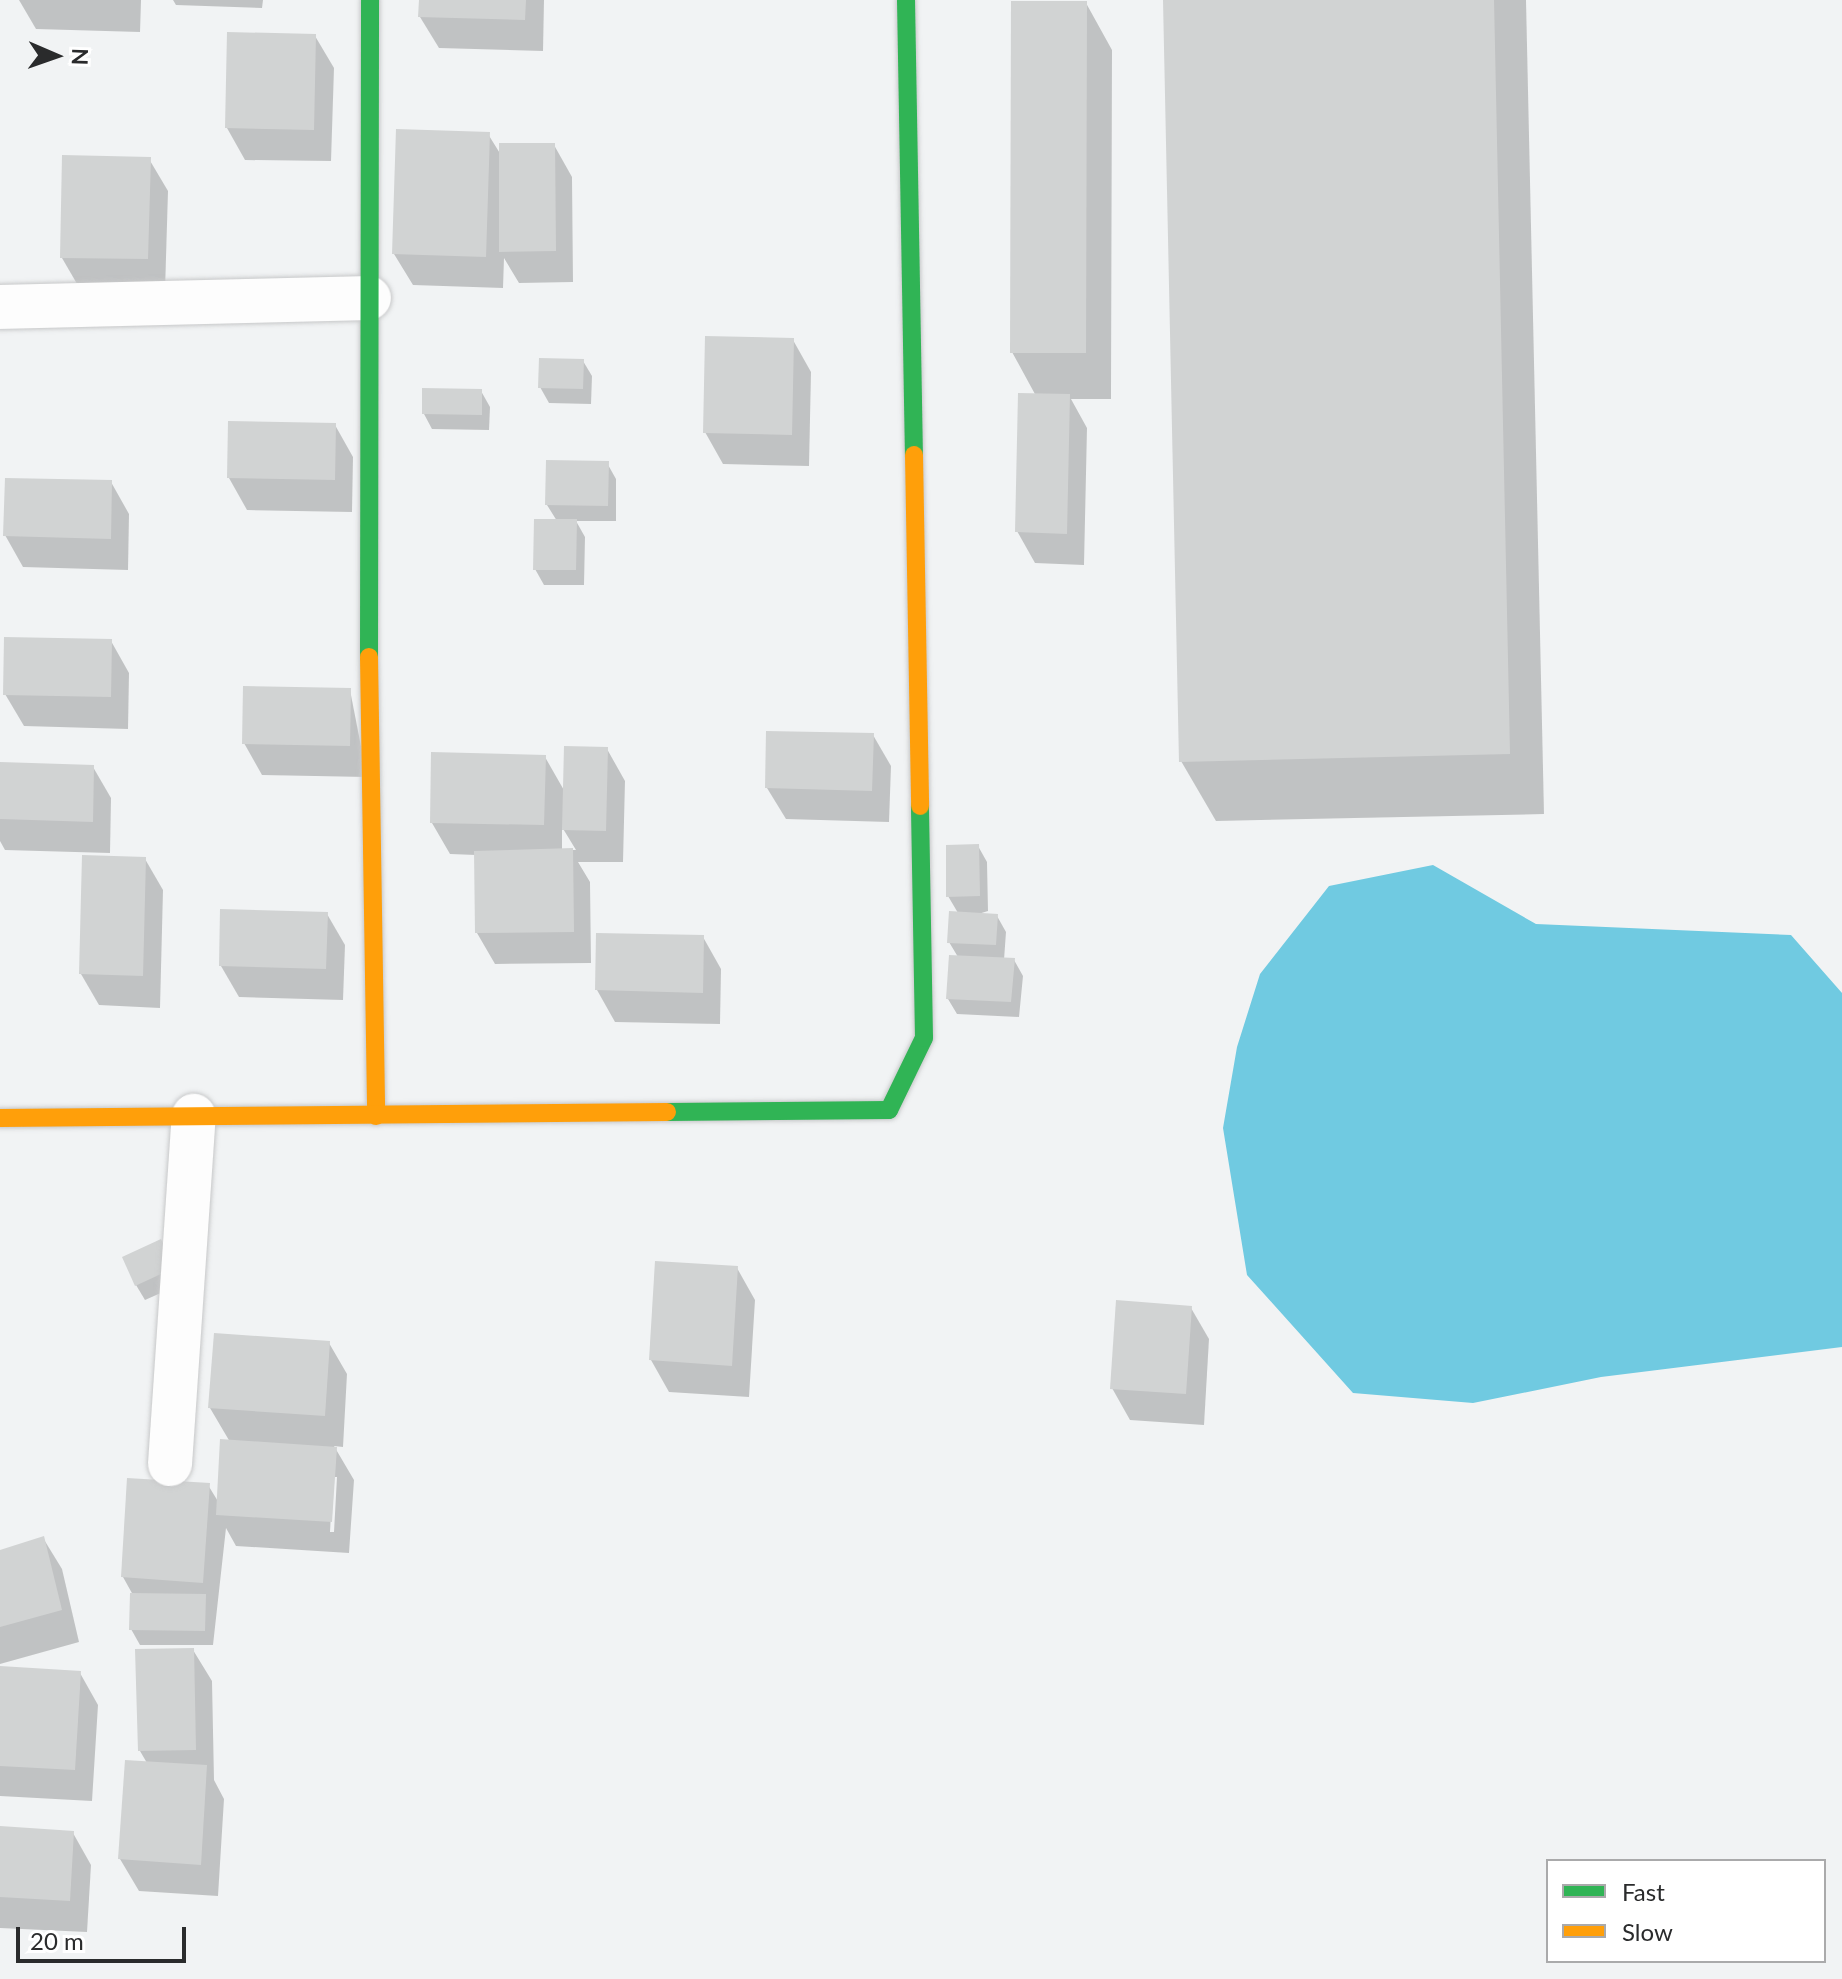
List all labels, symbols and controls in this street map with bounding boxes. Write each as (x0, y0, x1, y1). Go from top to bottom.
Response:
north arrow (16, 16, 96, 96)
text: N (67, 48, 94, 66)
legend (1546, 1859, 1826, 1963)
text: Fast (1622, 1877, 1665, 1906)
scale bar (20, 1911, 190, 1961)
text: Slow (1622, 1917, 1673, 1946)
text: 20 m (30, 1926, 84, 1955)

